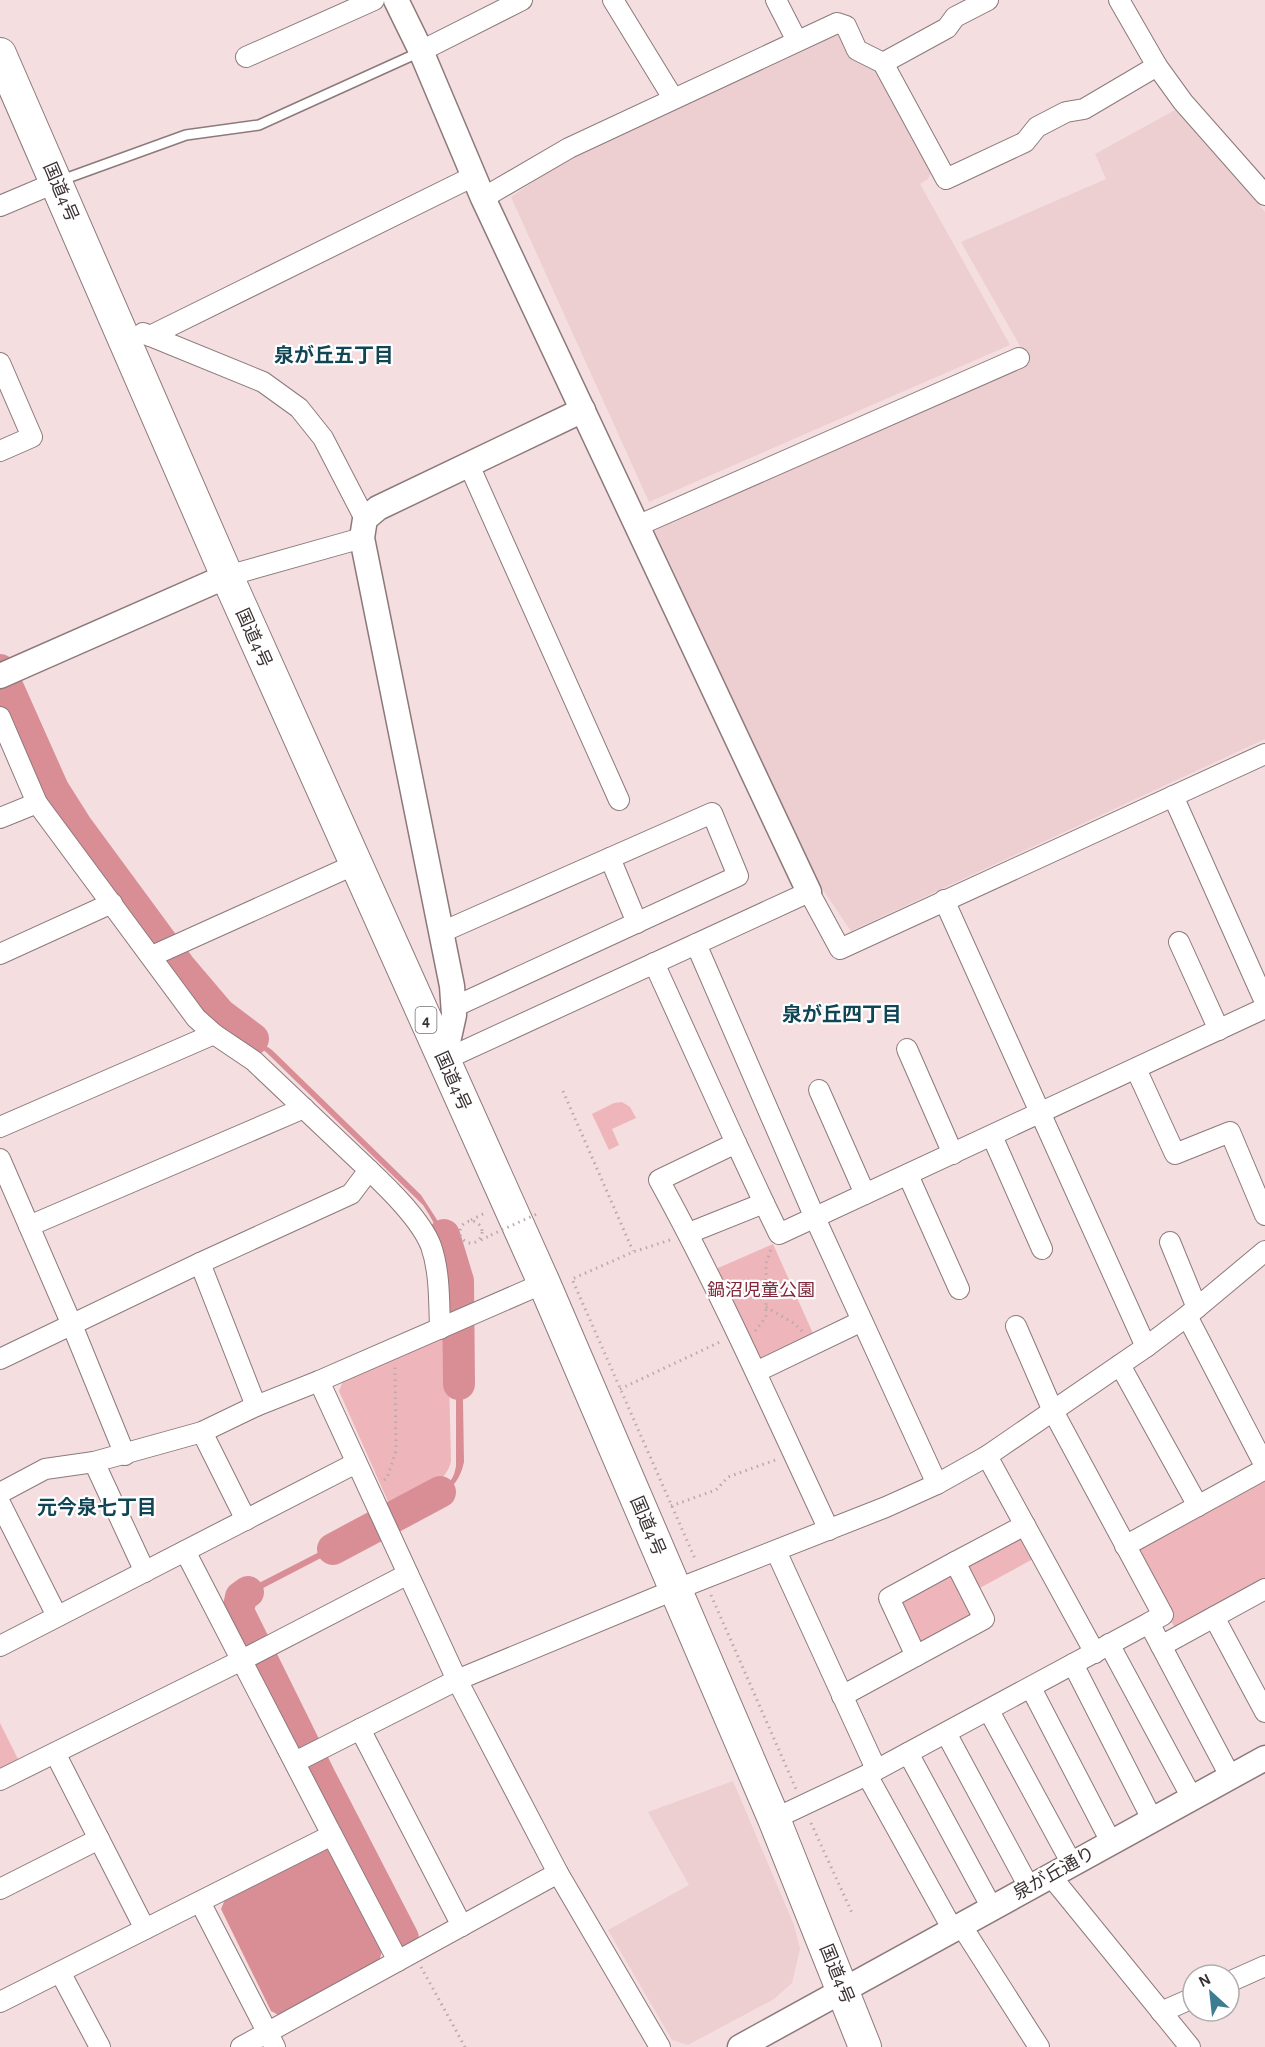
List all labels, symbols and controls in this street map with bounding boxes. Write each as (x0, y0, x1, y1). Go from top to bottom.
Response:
street label: 国道4号 (40, 159, 82, 225)
district label: 泉が丘五丁目 (274, 344, 394, 366)
street label: 国道4号 (232, 605, 276, 671)
district label: 泉が丘四丁目 (782, 1003, 902, 1025)
road number: 4 (416, 1007, 436, 1033)
street label: 国道4号 (431, 1048, 475, 1114)
park label: 鍋沼児童公園 (707, 1281, 815, 1300)
street label: 国道4号 (627, 1493, 669, 1559)
district label: 元今泉七丁目 (37, 1497, 157, 1518)
street label: 泉が丘通り (1010, 1842, 1098, 1904)
street label: 国道4号 (816, 1941, 858, 2007)
north arrow (1181, 1963, 1241, 2023)
text: N (1196, 1971, 1213, 1990)

